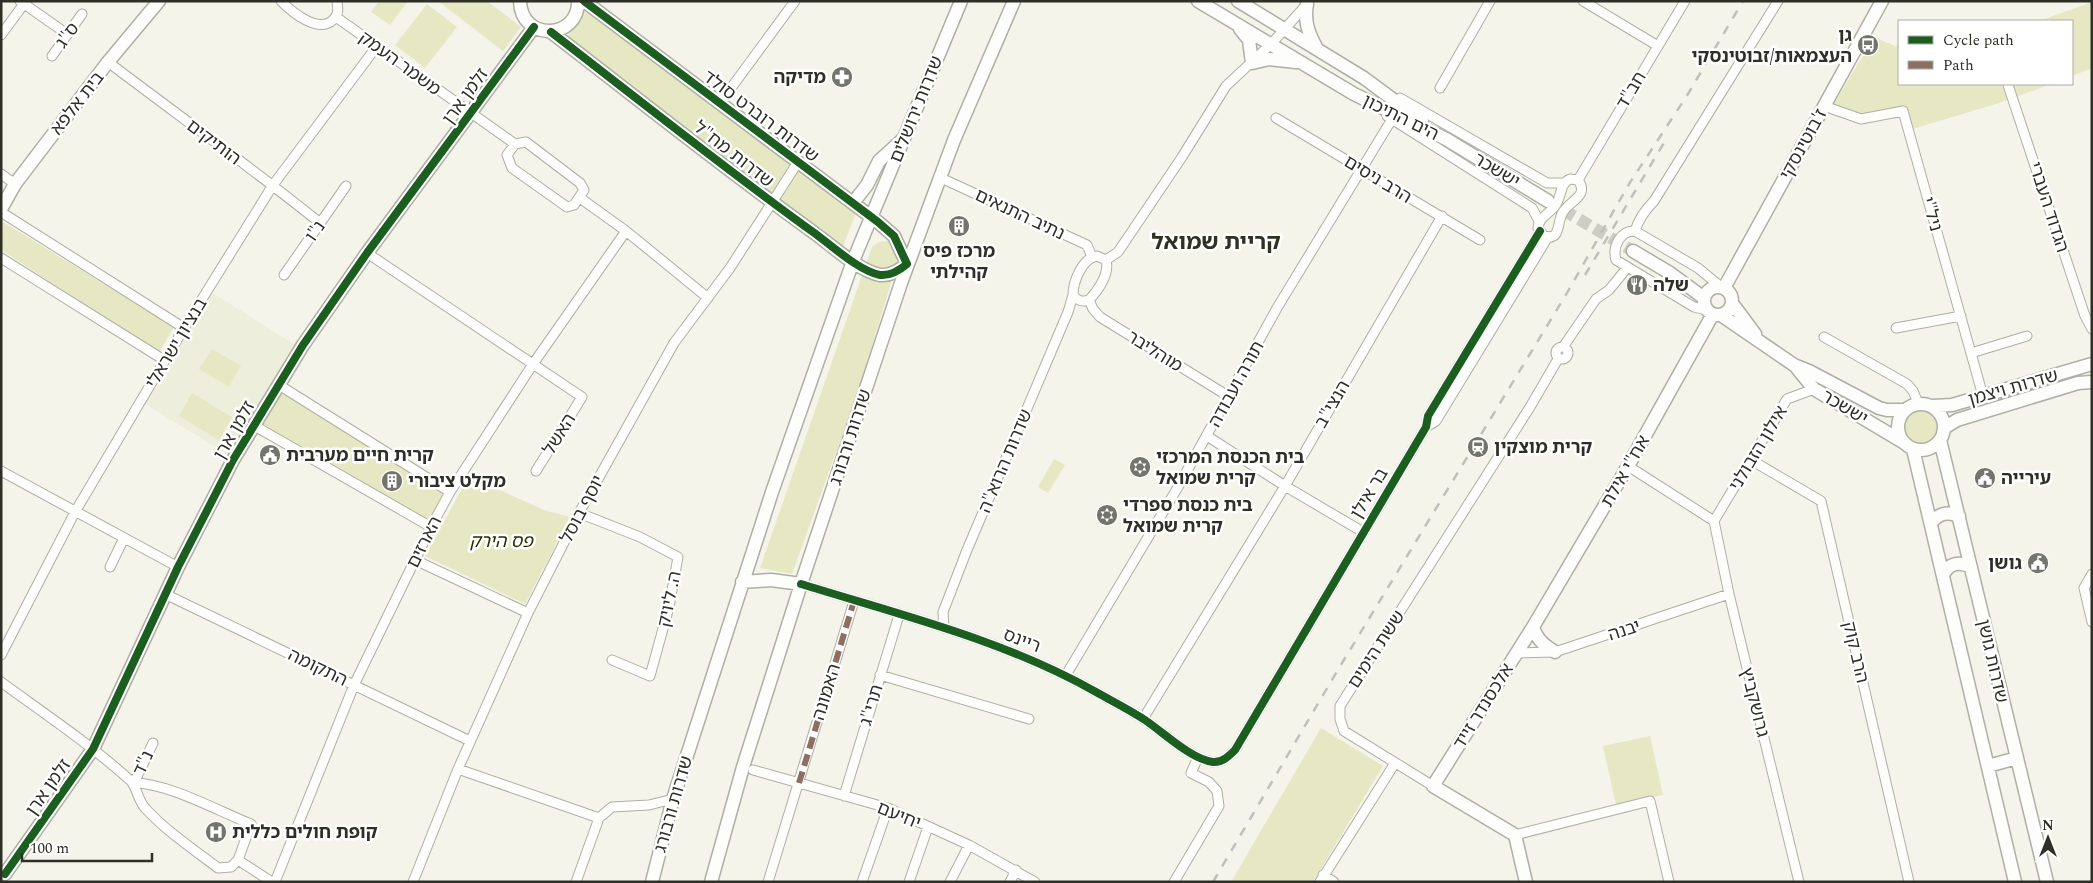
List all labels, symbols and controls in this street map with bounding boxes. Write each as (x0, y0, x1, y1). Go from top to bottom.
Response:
street label: ס"ג (49, 17, 86, 54)
legend (1898, 20, 2073, 85)
place label: גן העצמאות/זבוטינסקי (1692, 22, 1852, 70)
street label: משמר העמק (353, 24, 447, 103)
text: Cycle path (1943, 29, 2014, 52)
bus stop icon: גן העצמאות/זבוטינסקי (1856, 33, 1880, 57)
street label: שדרות ירושלים (883, 52, 950, 167)
text: Path (1943, 54, 1974, 77)
street label: זלמן ארן (436, 62, 495, 130)
street label: שדרות רוברט סולד (697, 64, 825, 169)
place label: מדיקה (773, 64, 826, 91)
pharmacy icon: מדיקה (830, 65, 854, 89)
street label: בית אלפא (44, 66, 111, 141)
street label: חב"ד (1610, 66, 1653, 114)
street label: הים התיכון (1358, 87, 1444, 148)
street label: ז'בוטינסקי (1773, 104, 1834, 185)
street label: הותיקים (181, 113, 247, 172)
street label: שדרות מח"ל (688, 114, 780, 194)
street label: יששכר (1468, 146, 1525, 195)
street label: הרב ניסים (1339, 148, 1417, 210)
street label: הגדוד העברי (2021, 158, 2076, 256)
street label: נתיב התנאים (970, 182, 1069, 247)
street label: ניל"י (1914, 194, 1949, 235)
building icon: מרכז פיס קהילתי (947, 214, 971, 238)
street label: נ"ו (299, 215, 332, 247)
district label: קריית שמואל (1151, 226, 1281, 259)
place label: מרכז פיס קהילתי (923, 238, 995, 286)
place label: שלה (1653, 272, 1689, 299)
restaurant icon: שלה (1625, 273, 1649, 297)
street label: בנציון ישראלי (139, 293, 214, 394)
street label: מוהליבר (1122, 324, 1188, 379)
street label: תורה ועבודה (1202, 336, 1271, 432)
street label: שדרות ויצמן (1965, 362, 2061, 413)
street label: הנצי"ב (1308, 375, 1357, 433)
street label: יששכר (1816, 383, 1873, 432)
street label: שדרות ורבורג (822, 386, 879, 489)
street label: זלמן ארן (207, 396, 262, 465)
street label: אילון הזבולני (1722, 400, 1795, 496)
street label: שדרות הרוא"ה (971, 405, 1040, 517)
street label: האשל (536, 408, 583, 460)
street label: אח"י אילת (1594, 430, 1657, 512)
place label: קרית מוצקין (1494, 434, 1592, 461)
station icon: קרית מוצקין (1466, 435, 1490, 459)
place label: קרית חיים מערבית (286, 442, 434, 469)
public building icon: קרית חיים מערבית (258, 443, 282, 467)
place label: בית הכנסת המרכזי קרית שמואל (1156, 444, 1305, 492)
synagogue icon: בית הכנסת המרכזי קרית שמואל (1128, 455, 1152, 479)
street label: בר אילן (1344, 463, 1395, 524)
place label: עירייה (2001, 465, 2051, 492)
public building icon: עירייה (1973, 466, 1997, 490)
place label: מקלט ציבורי (408, 468, 506, 495)
building icon: מקלט ציבורי (380, 469, 404, 493)
street label: יוסף בוסל (553, 470, 612, 548)
place label: בית כנסת ספרדי קרית שמואל (1123, 492, 1253, 540)
synagogue icon: בית כנסת ספרדי קרית שמואל (1095, 503, 1119, 527)
street label: הארזים (400, 512, 449, 573)
park label: פס הירק (469, 528, 534, 555)
place label: גושן (1988, 550, 2022, 577)
public building icon: גושן (2026, 551, 2050, 575)
street label: ה. ליויק (650, 568, 689, 630)
street label: ששת הימים (1341, 605, 1412, 694)
street label: יבנה (1604, 613, 1644, 648)
street label: שדרות גושן (1970, 617, 2015, 706)
street label: הרב קוק (1835, 618, 1876, 686)
street label: ריינס (999, 621, 1045, 660)
street label: התקומה (283, 641, 352, 694)
street label: אלכסנדר זייד (1446, 658, 1521, 755)
street label: האמונה (805, 660, 848, 724)
street label: גרושקביץ (1733, 664, 1776, 740)
street label: תרי"ג (852, 681, 891, 729)
street label: נ"ד (126, 746, 161, 780)
street label: זלמן ארן (19, 753, 78, 821)
street label: שדרות ורבורג (647, 753, 700, 856)
street label: יחיעם (873, 794, 925, 836)
north arrow (2023, 813, 2073, 863)
text: N (2042, 815, 2054, 836)
place label: קופת חולים כללית (232, 819, 378, 846)
hospital icon: קופת חולים כללית (204, 820, 228, 844)
scale bar (22, 830, 152, 862)
text: 100 m (30, 837, 69, 860)

